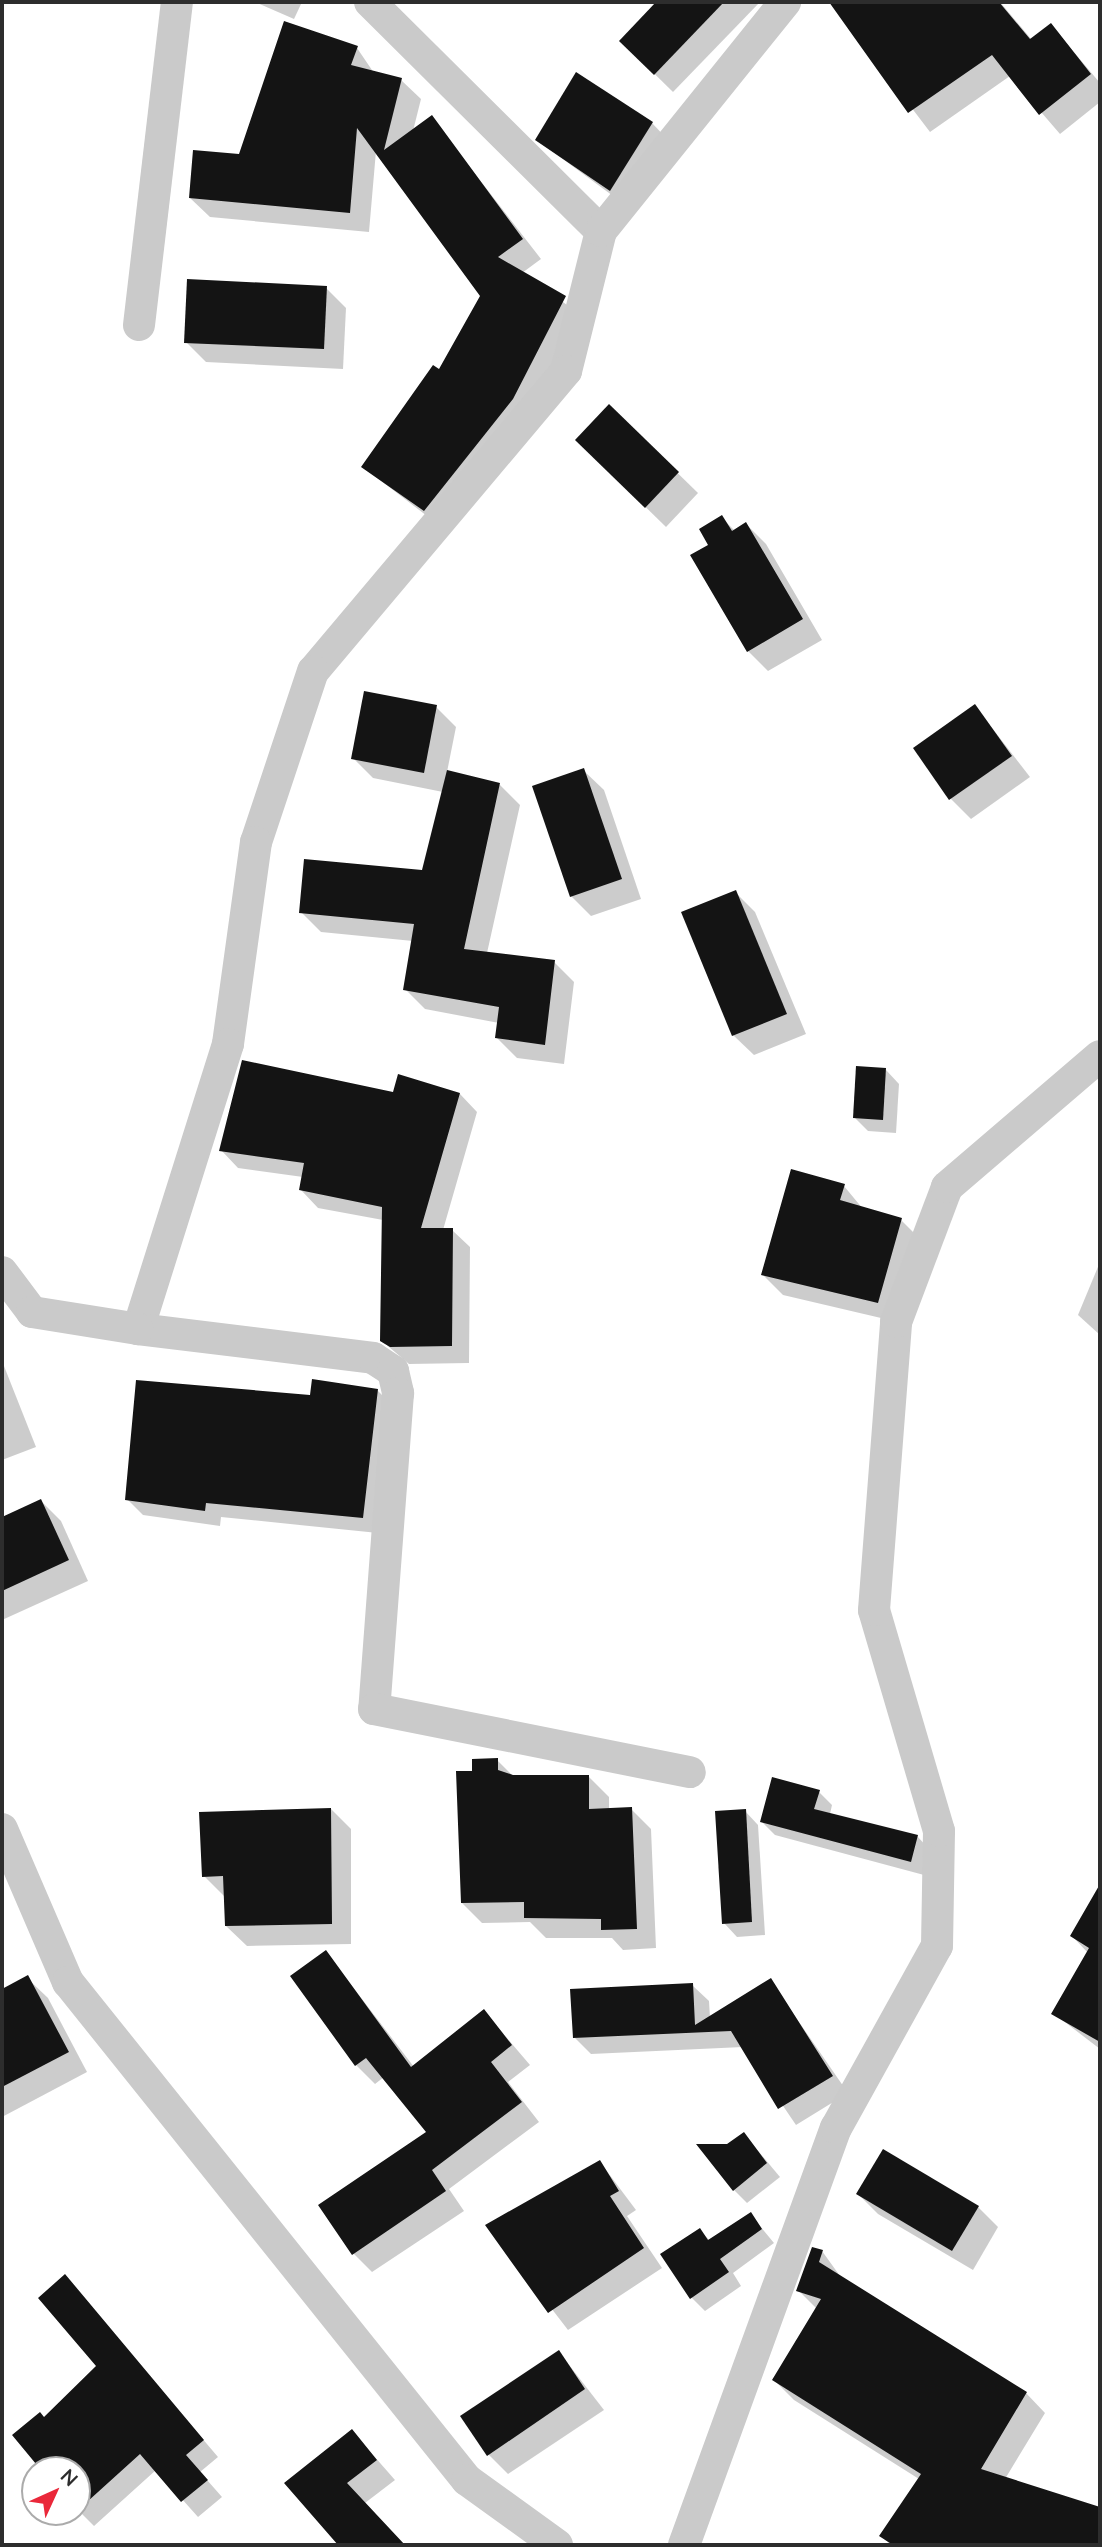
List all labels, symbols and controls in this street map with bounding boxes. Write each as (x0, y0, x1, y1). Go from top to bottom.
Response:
north arrow (21, 2456, 91, 2526)
text: N (56, 2464, 83, 2491)

